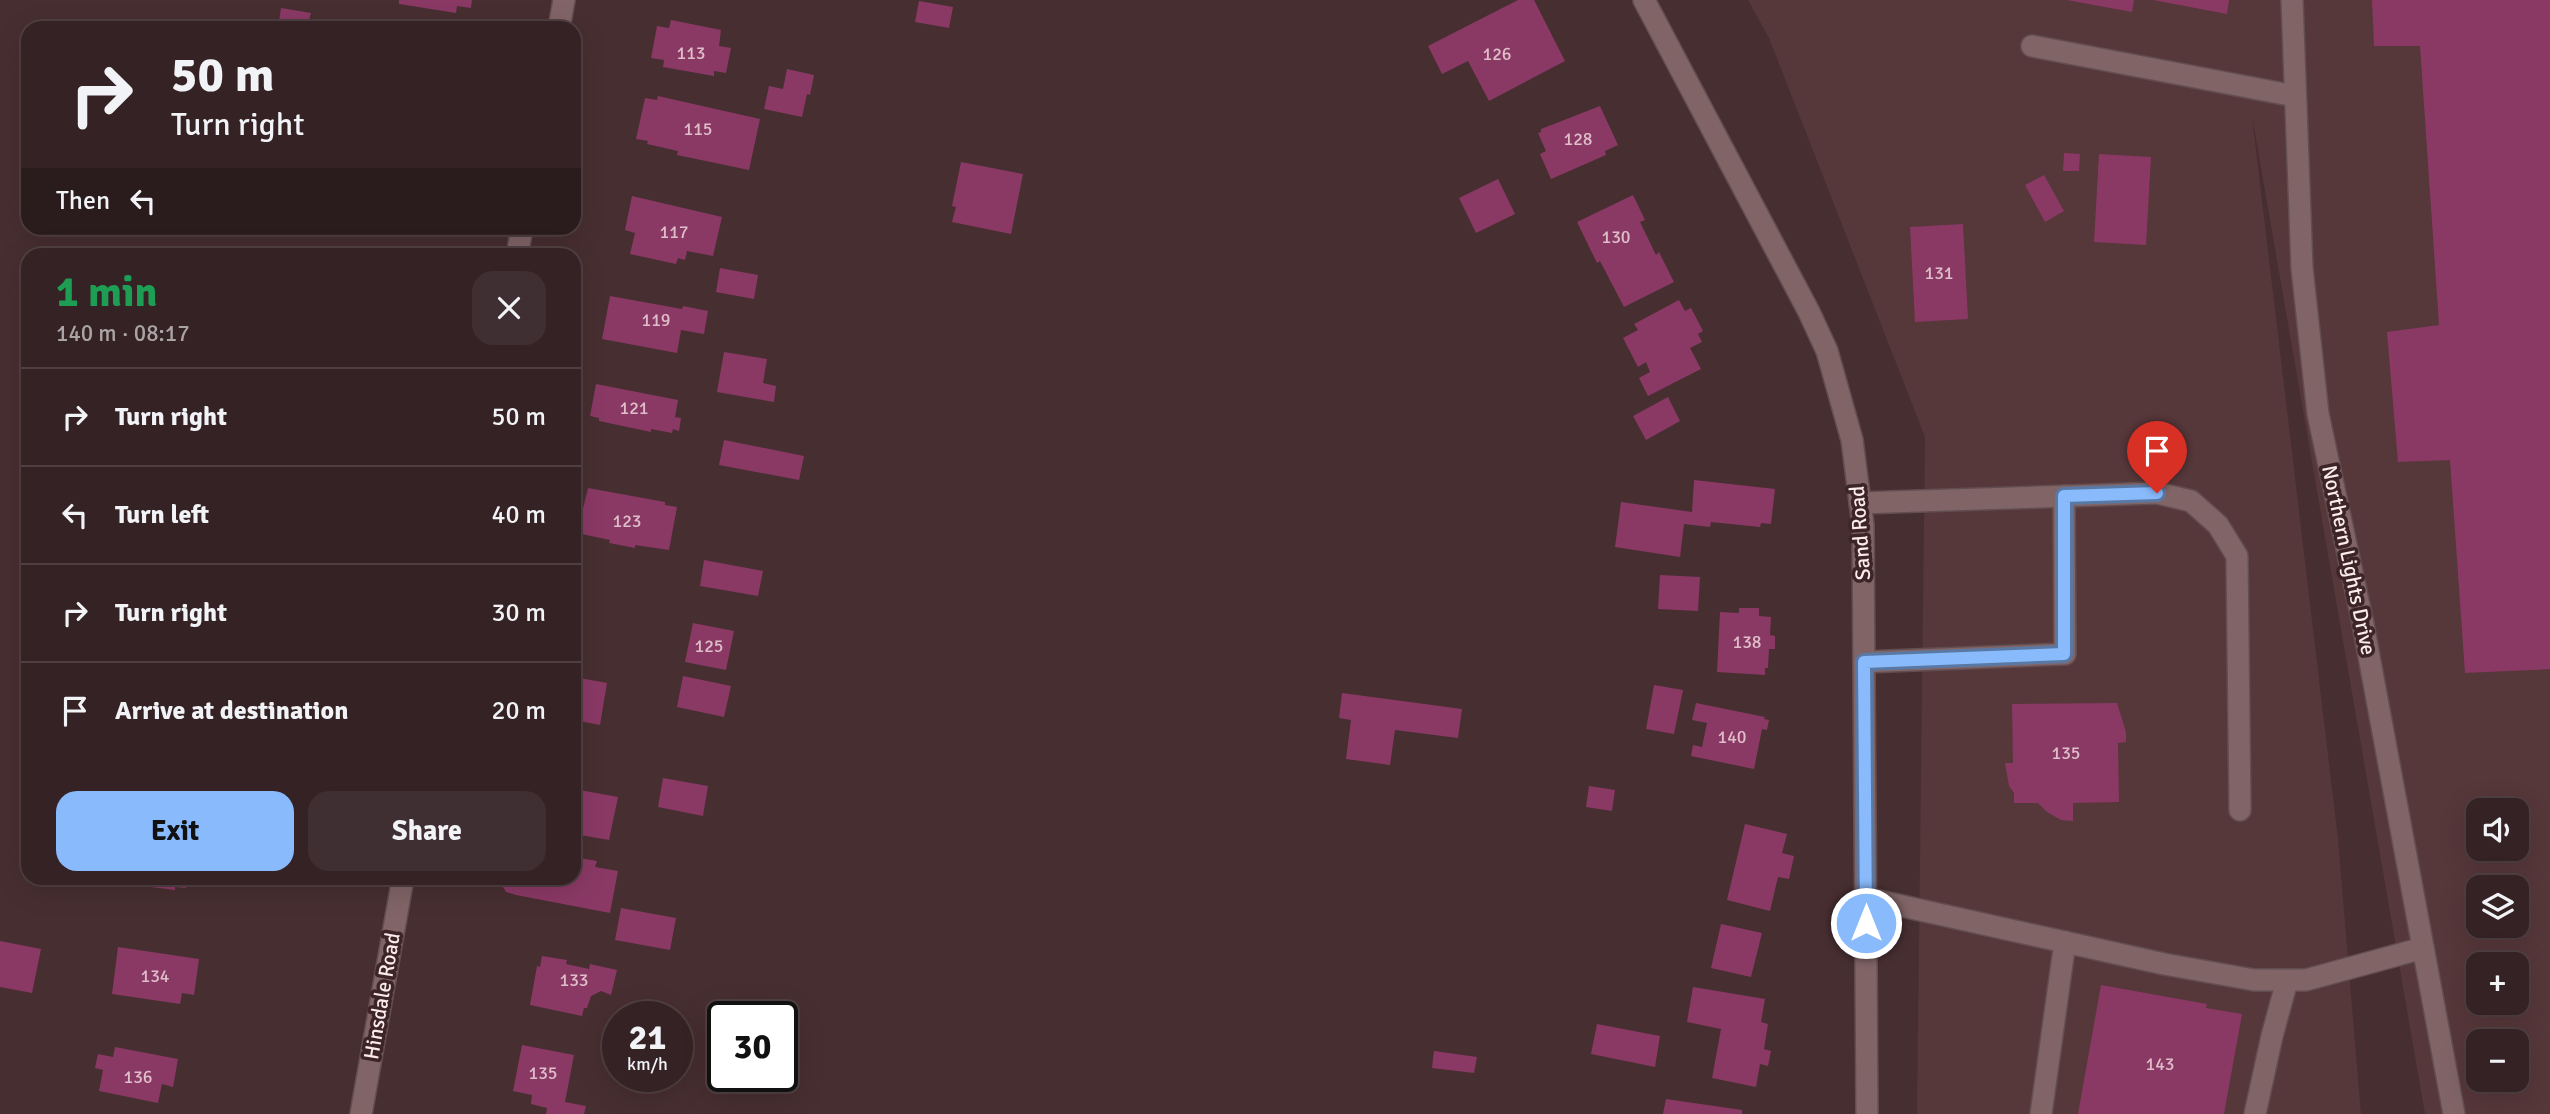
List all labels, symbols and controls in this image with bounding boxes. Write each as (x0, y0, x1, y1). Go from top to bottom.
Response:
house number: 113 (676, 42, 706, 64)
house number: 126 (1482, 43, 1512, 65)
text: 50 m (171, 45, 274, 105)
icon: right (56, 49, 147, 140)
text: Turn right (171, 105, 304, 144)
house number: 115 (683, 118, 713, 140)
house number: 128 (1563, 128, 1593, 150)
icon: left (124, 182, 162, 220)
text: Then (56, 185, 110, 217)
house number: 117 (659, 221, 689, 243)
house number: 130 (1601, 226, 1631, 248)
house number: 131 (1924, 262, 1954, 284)
text: 1 min (56, 267, 157, 318)
button: close (472, 271, 546, 345)
house number: 119 (641, 309, 671, 331)
text: 140 m · 08:17 (56, 319, 190, 348)
house number: 121 (619, 397, 649, 419)
icon: right (56, 398, 94, 436)
text: Turn right (115, 401, 227, 433)
text: 50 m (491, 401, 546, 433)
pin (2127, 421, 2187, 493)
icon: arrive (2138, 432, 2176, 470)
street label: Northern Lights Drive (2316, 463, 2382, 657)
street label: Sand Road (1844, 485, 1876, 581)
icon: left (56, 496, 94, 534)
text: Turn left (115, 499, 209, 531)
text: 40 m (491, 499, 546, 531)
house number: 123 (612, 510, 642, 532)
icon: right (56, 594, 94, 632)
text: Turn right (115, 597, 227, 629)
text: 30 m (491, 597, 546, 629)
house number: 138 (1732, 631, 1762, 653)
house number: 125 (694, 635, 724, 657)
icon: arrive (56, 692, 94, 730)
text: Arrive at destination (115, 695, 348, 727)
text: 20 m (491, 695, 546, 727)
house number: 140 (1717, 726, 1747, 748)
house number: 135 (2051, 742, 2081, 764)
button: Exit (56, 791, 294, 871)
button: Share (308, 791, 546, 871)
map controls (2466, 798, 2529, 1092)
button: sound (2466, 798, 2529, 861)
button: layers (2466, 875, 2529, 938)
position arrow (1829, 886, 1903, 960)
street label: Hinsdale Road (358, 931, 406, 1061)
button: + (2466, 952, 2529, 1015)
house number: 134 (140, 965, 170, 987)
house number: 133 (559, 969, 589, 991)
speed limit sign: 30 (707, 1001, 798, 1092)
text: 21 (629, 1016, 666, 1059)
button: − (2466, 1029, 2529, 1092)
text: km/h (627, 1053, 668, 1075)
house number: 143 (2145, 1053, 2175, 1075)
house number: 135 (528, 1062, 558, 1084)
house number: 136 (123, 1066, 153, 1088)

